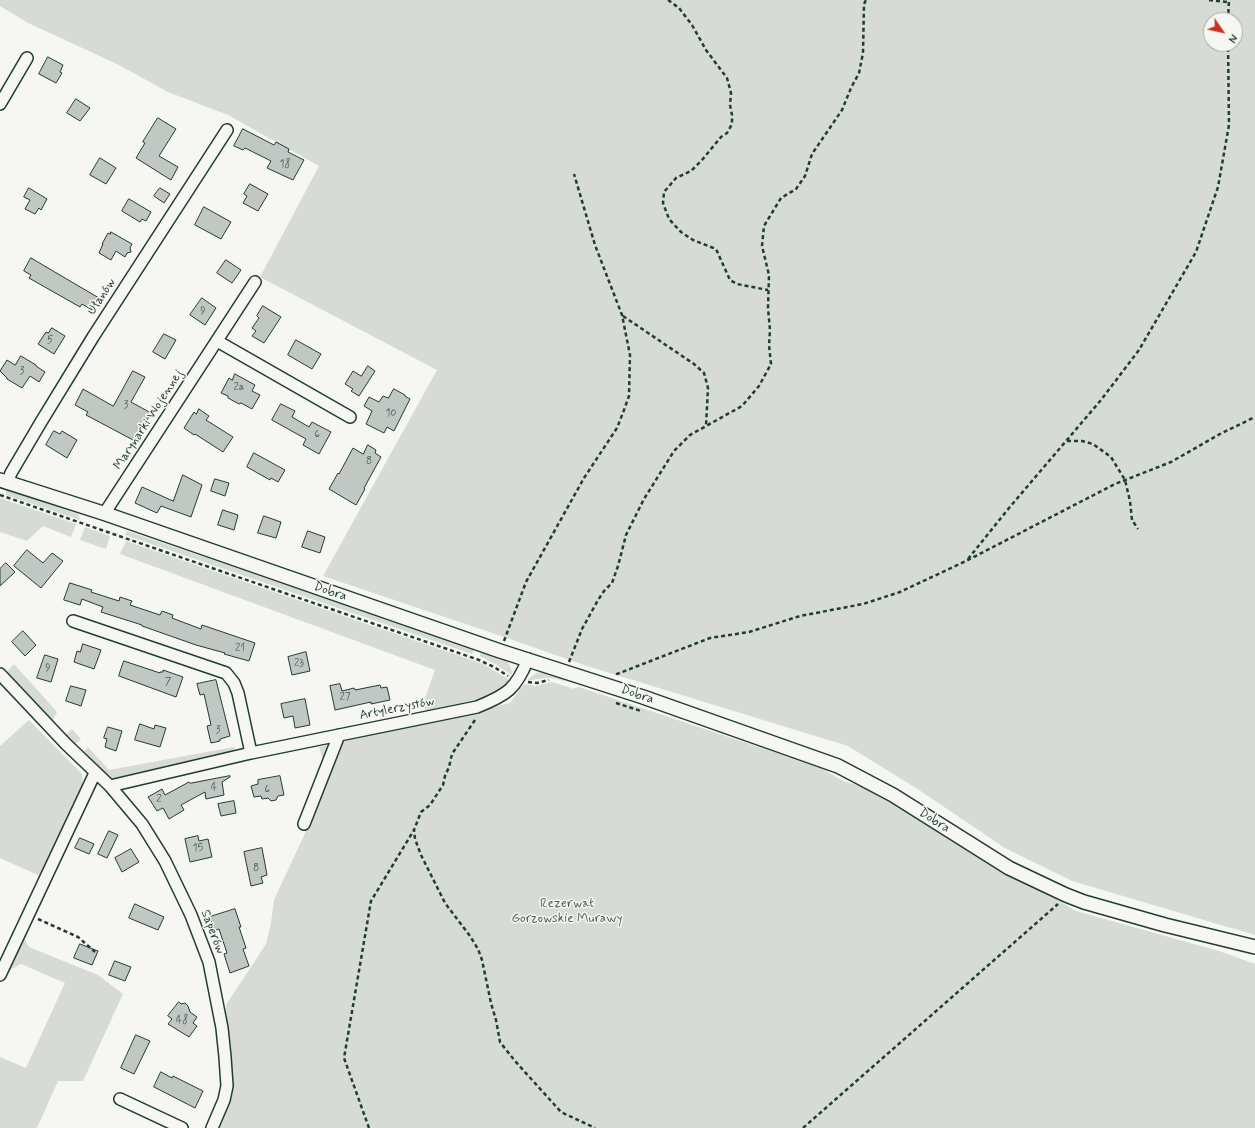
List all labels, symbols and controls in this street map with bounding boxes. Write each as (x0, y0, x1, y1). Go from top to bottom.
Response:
north arrow (1203, 12, 1243, 52)
text: N (1224, 31, 1240, 45)
house number: 18 (280, 158, 290, 172)
street label: Ułanów (84, 276, 120, 318)
house number: 9 (200, 305, 206, 319)
house number: 5 (47, 334, 53, 348)
house number: 3 (20, 365, 24, 379)
street label: Marynarki Wojennej (111, 367, 187, 473)
house number: 2a (233, 381, 245, 395)
house number: 3 (124, 399, 128, 413)
house number: 10 (385, 407, 397, 421)
house number: 6 (314, 428, 320, 442)
house number: 8 (366, 455, 372, 469)
street label: Dobra (311, 579, 349, 605)
house number: 21 (235, 642, 245, 656)
house number: 23 (294, 657, 304, 671)
house number: 9 (45, 662, 51, 676)
house number: 7 (165, 676, 171, 690)
street label: Dobra (618, 682, 656, 708)
house number: 27 (340, 691, 350, 705)
street label: Artylerzystów (358, 694, 436, 724)
house number: 3 (216, 724, 220, 738)
house number: 4 (211, 781, 217, 795)
house number: 6 (264, 783, 270, 797)
house number: 2 (156, 793, 162, 807)
street label: Dobra (915, 805, 953, 837)
house number: 15 (193, 842, 203, 856)
house number: 8 (253, 862, 259, 876)
park label: Rezerwat Gorzowskie Murawy (512, 896, 622, 927)
street label: Saperów (196, 908, 228, 956)
house number: 48 (176, 1014, 188, 1028)

